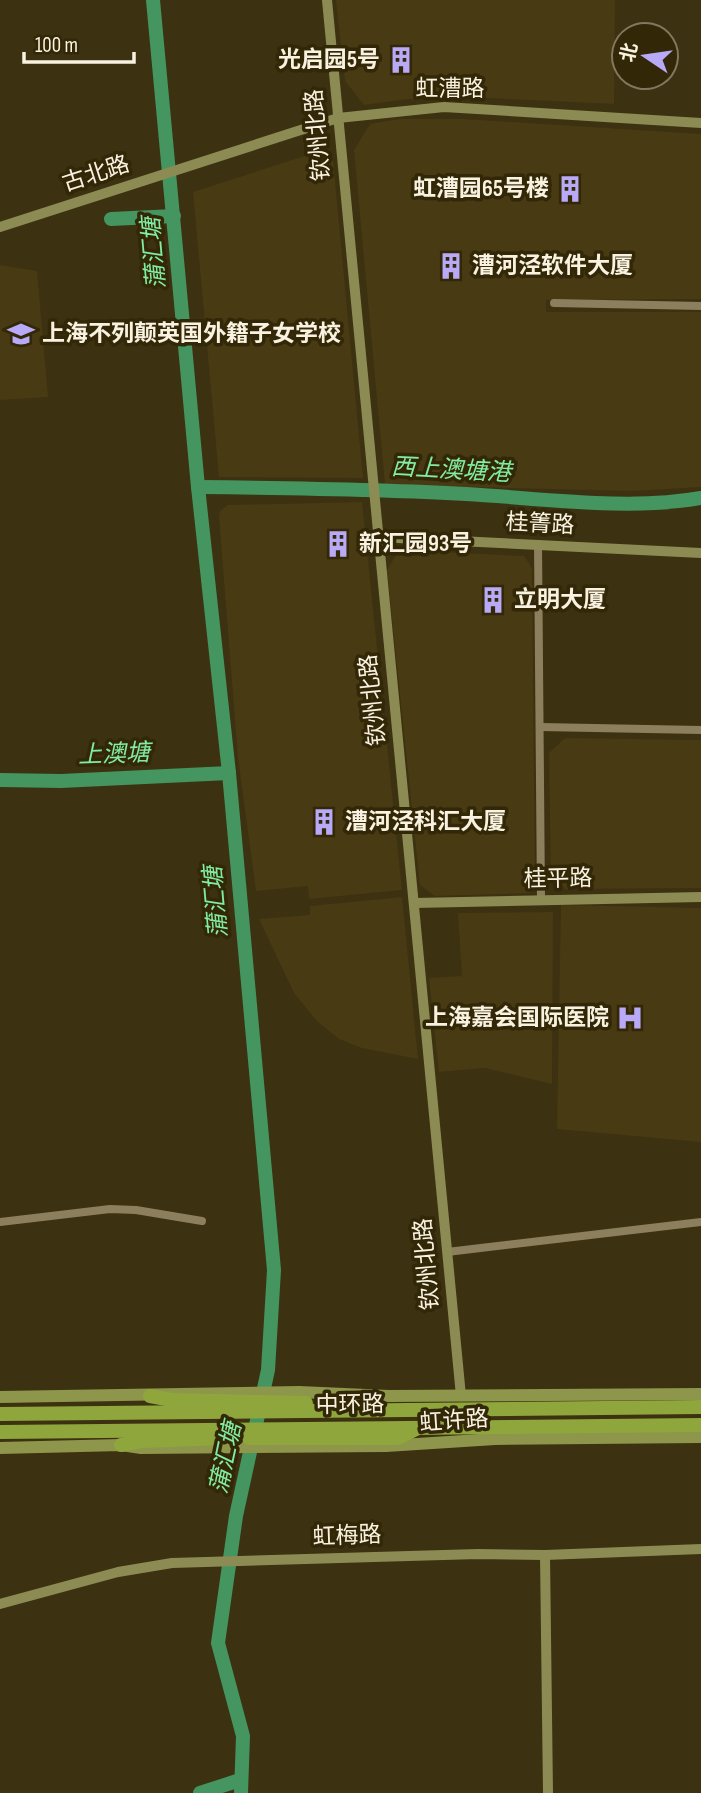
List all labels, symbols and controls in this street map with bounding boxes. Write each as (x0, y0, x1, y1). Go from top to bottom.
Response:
scale bar (24, 21, 135, 65)
north arrow (610, 21, 680, 91)
text: 100 m (35, 33, 78, 58)
text: 北 (617, 41, 643, 64)
building icon: 光启园5号 (386, 45, 416, 75)
place label: 光启园5号 (278, 46, 380, 74)
street label: 虹漕路 (416, 75, 485, 103)
street label: 钦州北路 (300, 88, 336, 182)
street label: 古北路 (59, 150, 133, 198)
building icon: 虹漕园65号楼 (555, 174, 585, 204)
place label: 虹漕园65号楼 (413, 175, 549, 203)
water label: 蒲汇塘 (136, 212, 172, 290)
building icon: 漕河泾软件大厦 (436, 251, 466, 281)
place label: 漕河泾软件大厦 (472, 252, 633, 280)
school or university icon: 上海不列颠英国外籍子女学校 (6, 319, 36, 349)
place label: 上海不列颠英国外籍子女学校 (42, 320, 341, 348)
water label: 西上澳塘港 (390, 452, 515, 488)
street label: 桂箐路 (505, 508, 575, 540)
building icon: 新汇园93号 (323, 529, 353, 559)
place label: 新汇园93号 (359, 530, 472, 558)
building icon: 立明大厦 (478, 585, 508, 615)
place label: 立明大厦 (514, 586, 606, 614)
street label: 钦州北路 (354, 653, 392, 747)
water label: 上澳塘 (78, 738, 154, 770)
building icon: 漕河泾科汇大厦 (309, 807, 339, 837)
place label: 漕河泾科汇大厦 (345, 808, 506, 836)
water label: 蒲汇塘 (198, 861, 234, 939)
street label: 桂平路 (523, 864, 593, 894)
hospital icon: 上海嘉会国际医院 (615, 1003, 645, 1033)
place label: 上海嘉会国际医院 (425, 1004, 609, 1032)
street label: 钦州北路 (409, 1217, 445, 1311)
street label: 中环路 (315, 1390, 385, 1420)
street label: 虹许路 (419, 1405, 489, 1437)
water label: 蒲汇塘 (204, 1416, 248, 1496)
street label: 虹梅路 (312, 1521, 382, 1551)

